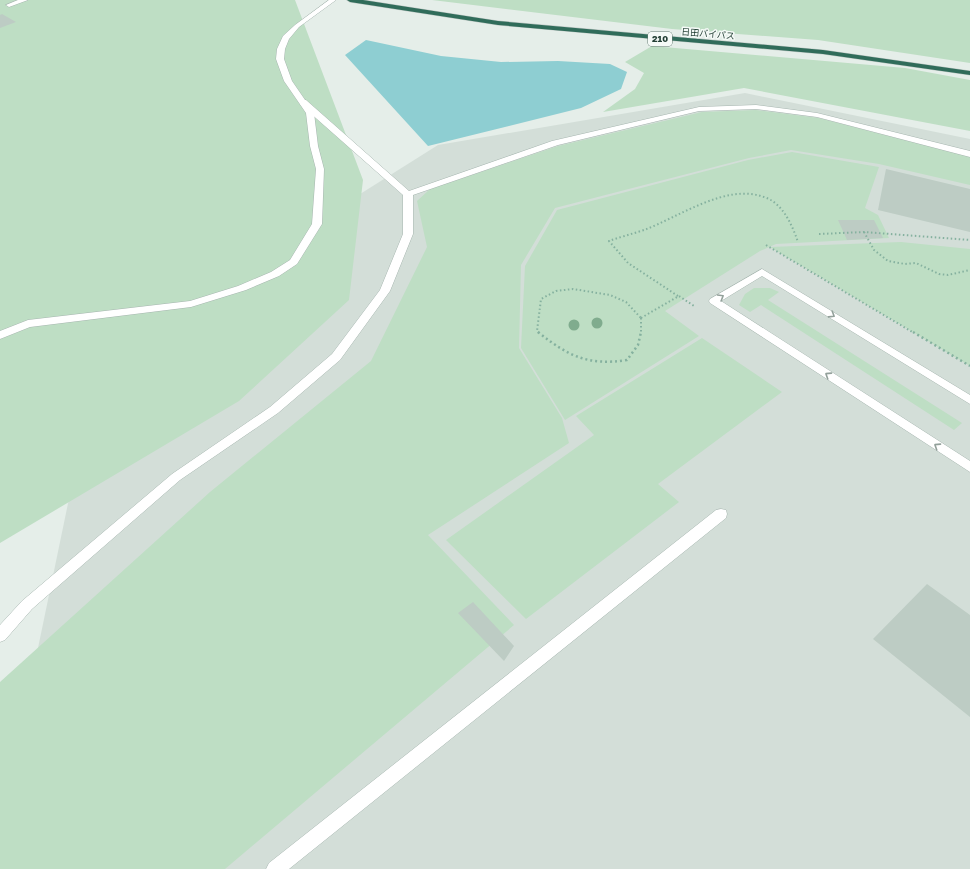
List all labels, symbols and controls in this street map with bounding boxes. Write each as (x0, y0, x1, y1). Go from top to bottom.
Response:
street label: 日田バイパス (681, 26, 735, 41)
road number: 210 (648, 32, 672, 46)
one-way arrow (717, 294, 724, 301)
one-way arrow (828, 311, 835, 318)
one-way arrow (825, 372, 832, 380)
one-way arrow (934, 443, 941, 451)

